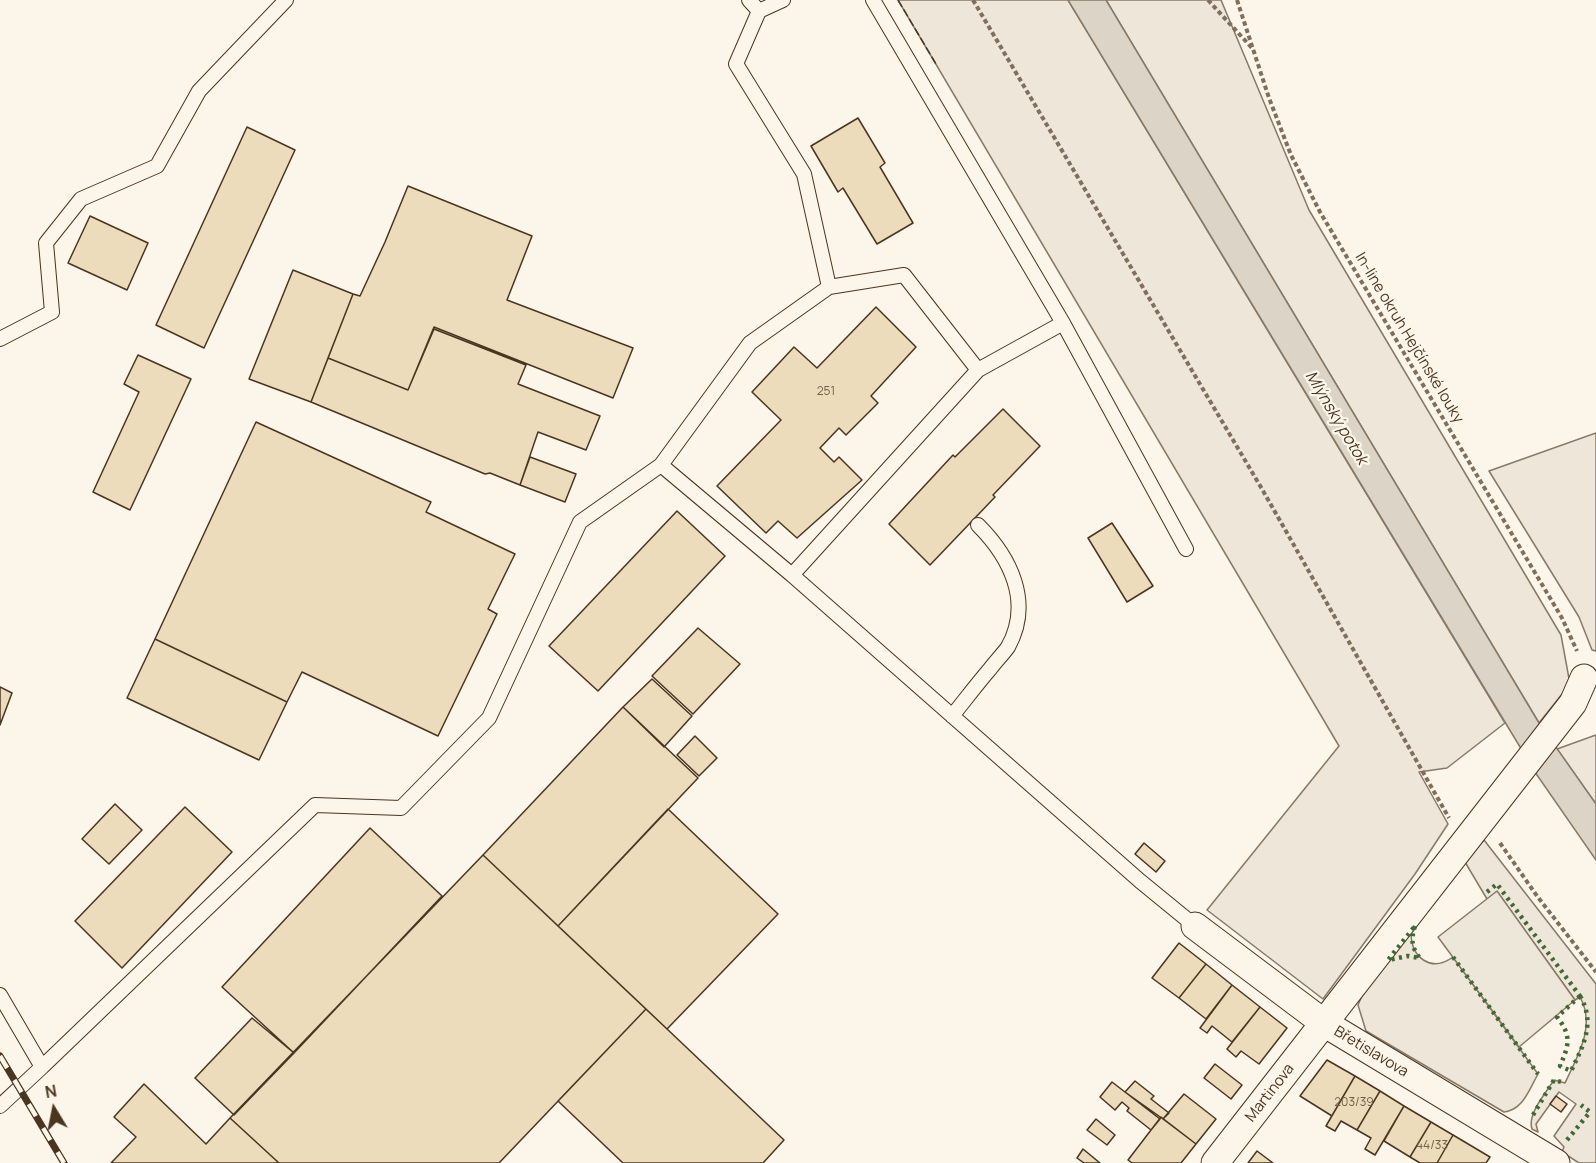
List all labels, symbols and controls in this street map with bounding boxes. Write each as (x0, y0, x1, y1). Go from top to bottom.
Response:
street label: In-line okruh Hejčínské louky (1351, 250, 1467, 426)
water label: Mlýnský potok (1301, 368, 1371, 468)
house number: 251 (817, 385, 835, 399)
street label: Břetislavova (1331, 1023, 1411, 1081)
street label: Martinova (1242, 1060, 1298, 1126)
north arrow (24, 1079, 84, 1139)
text: N (43, 1079, 58, 1103)
house number: 203/39 (1334, 1096, 1374, 1110)
house number: 44/33 (1416, 1139, 1448, 1153)

